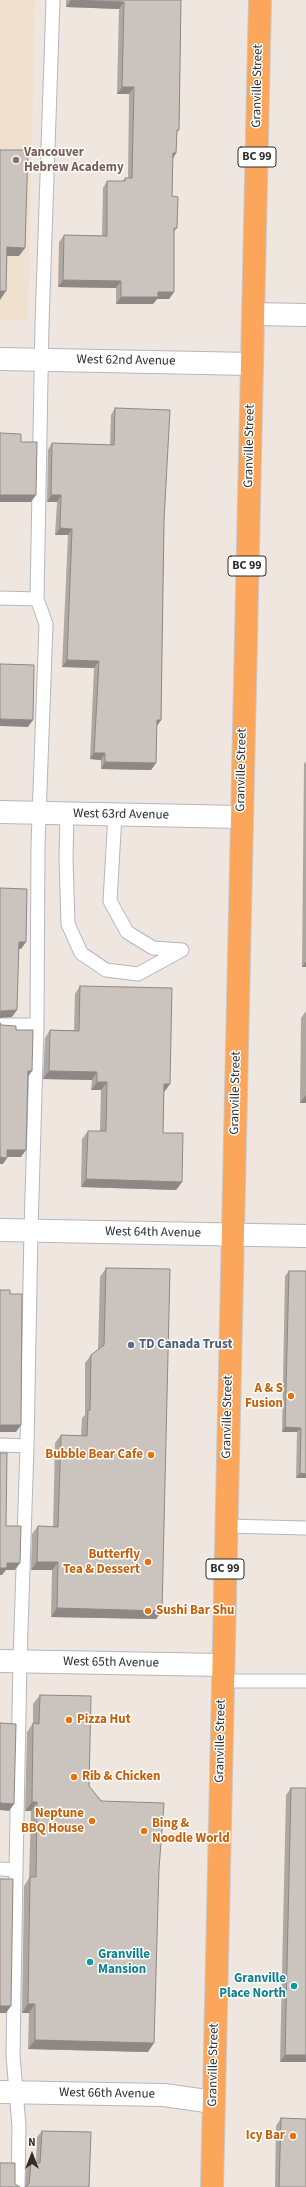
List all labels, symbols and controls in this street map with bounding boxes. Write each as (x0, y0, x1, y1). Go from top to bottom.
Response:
street label: Granville Street (249, 44, 267, 128)
place label: Vancouver Hebrew Academy (24, 145, 124, 176)
road number: BC 99 (238, 147, 276, 167)
marker: Vancouver Hebrew Academy (11, 155, 21, 165)
street label: West 62nd Avenue (76, 352, 176, 370)
street label: Granville Street (241, 404, 259, 488)
road number: BC 99 (228, 556, 266, 576)
street label: Granville Street (233, 728, 251, 812)
street label: West 63rd Avenue (73, 806, 169, 824)
street label: Granville Street (227, 1051, 245, 1135)
street label: West 64th Avenue (105, 1224, 201, 1242)
place label: TD Canada Trust (139, 1337, 232, 1353)
marker: TD Canada Trust (126, 1340, 136, 1350)
street label: Granville Street (219, 1375, 237, 1459)
place label: A & S Fusion (245, 1381, 283, 1412)
marker: A & S Fusion (286, 1391, 296, 1401)
place label: Bubble Bear Cafe (45, 1447, 143, 1463)
marker: Bubble Bear Cafe (146, 1450, 156, 1460)
place label: Butterfly Tea & Dessert (63, 1547, 140, 1578)
marker: Butterfly Tea & Dessert (143, 1557, 153, 1567)
road number: BC 99 (206, 1559, 244, 1579)
place label: Sushi Bar Shu (156, 1603, 235, 1619)
marker: Sushi Bar Shu (143, 1606, 153, 1616)
street label: West 65th Avenue (63, 1654, 159, 1672)
street label: Granville Street (212, 1699, 230, 1783)
place label: Pizza Hut (77, 1712, 131, 1728)
marker: Pizza Hut (64, 1715, 74, 1725)
place label: Rib & Chicken (82, 1769, 160, 1785)
marker: Rib & Chicken (69, 1772, 79, 1782)
place label: Neptune BBQ House (21, 1806, 84, 1837)
marker: Neptune BBQ House (87, 1816, 97, 1826)
place label: Bing & Noodle World (152, 1816, 230, 1847)
marker: Bing & Noodle World (139, 1826, 149, 1836)
place label: Granville Mansion (98, 1947, 150, 1978)
marker: Granville Mansion (85, 1957, 95, 1967)
place label: Granville Place North (219, 1971, 286, 2002)
marker: Granville Place North (289, 1981, 299, 1991)
street label: Granville Street (205, 2023, 223, 2107)
street label: West 66th Avenue (59, 2085, 155, 2103)
place label: Icy Bar (246, 2128, 285, 2144)
marker: Icy Bar (288, 2131, 298, 2141)
north arrow (12, 2135, 52, 2175)
text: N (28, 2135, 36, 2150)

